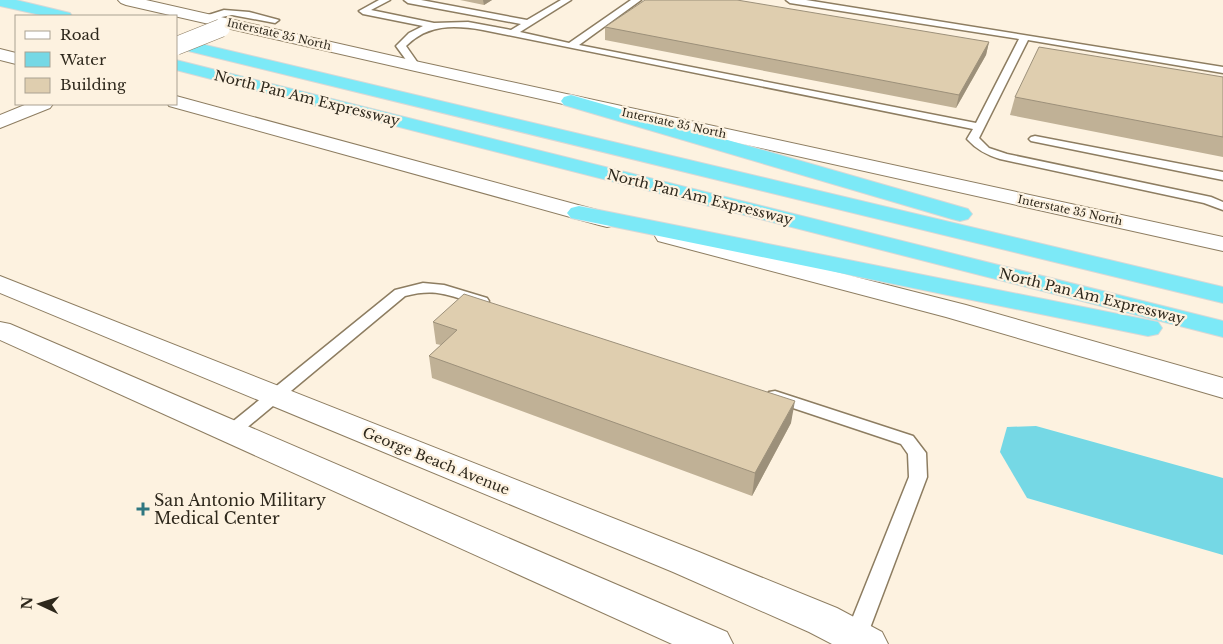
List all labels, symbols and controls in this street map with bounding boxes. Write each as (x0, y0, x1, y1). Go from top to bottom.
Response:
legend (15, 15, 178, 105)
street label: Interstate 35 North (225, 15, 333, 53)
text: Road (60, 25, 100, 44)
text: Water (59, 50, 107, 69)
street label: North Pan Am Expressway (212, 66, 402, 130)
text: Building (60, 75, 127, 94)
street label: Interstate 35 North (620, 105, 728, 141)
street label: North Pan Am Expressway (605, 165, 795, 229)
street label: Interstate 35 North (1016, 192, 1124, 228)
street label: North Pan Am Expressway (997, 264, 1187, 328)
street label: George Beach Avenue (360, 423, 512, 499)
place label: San Antonio Military Medical Center (154, 490, 327, 528)
marker: San Antonio Military Medical Center (136, 502, 150, 516)
north arrow (15, 579, 65, 629)
text: N (18, 596, 36, 610)

